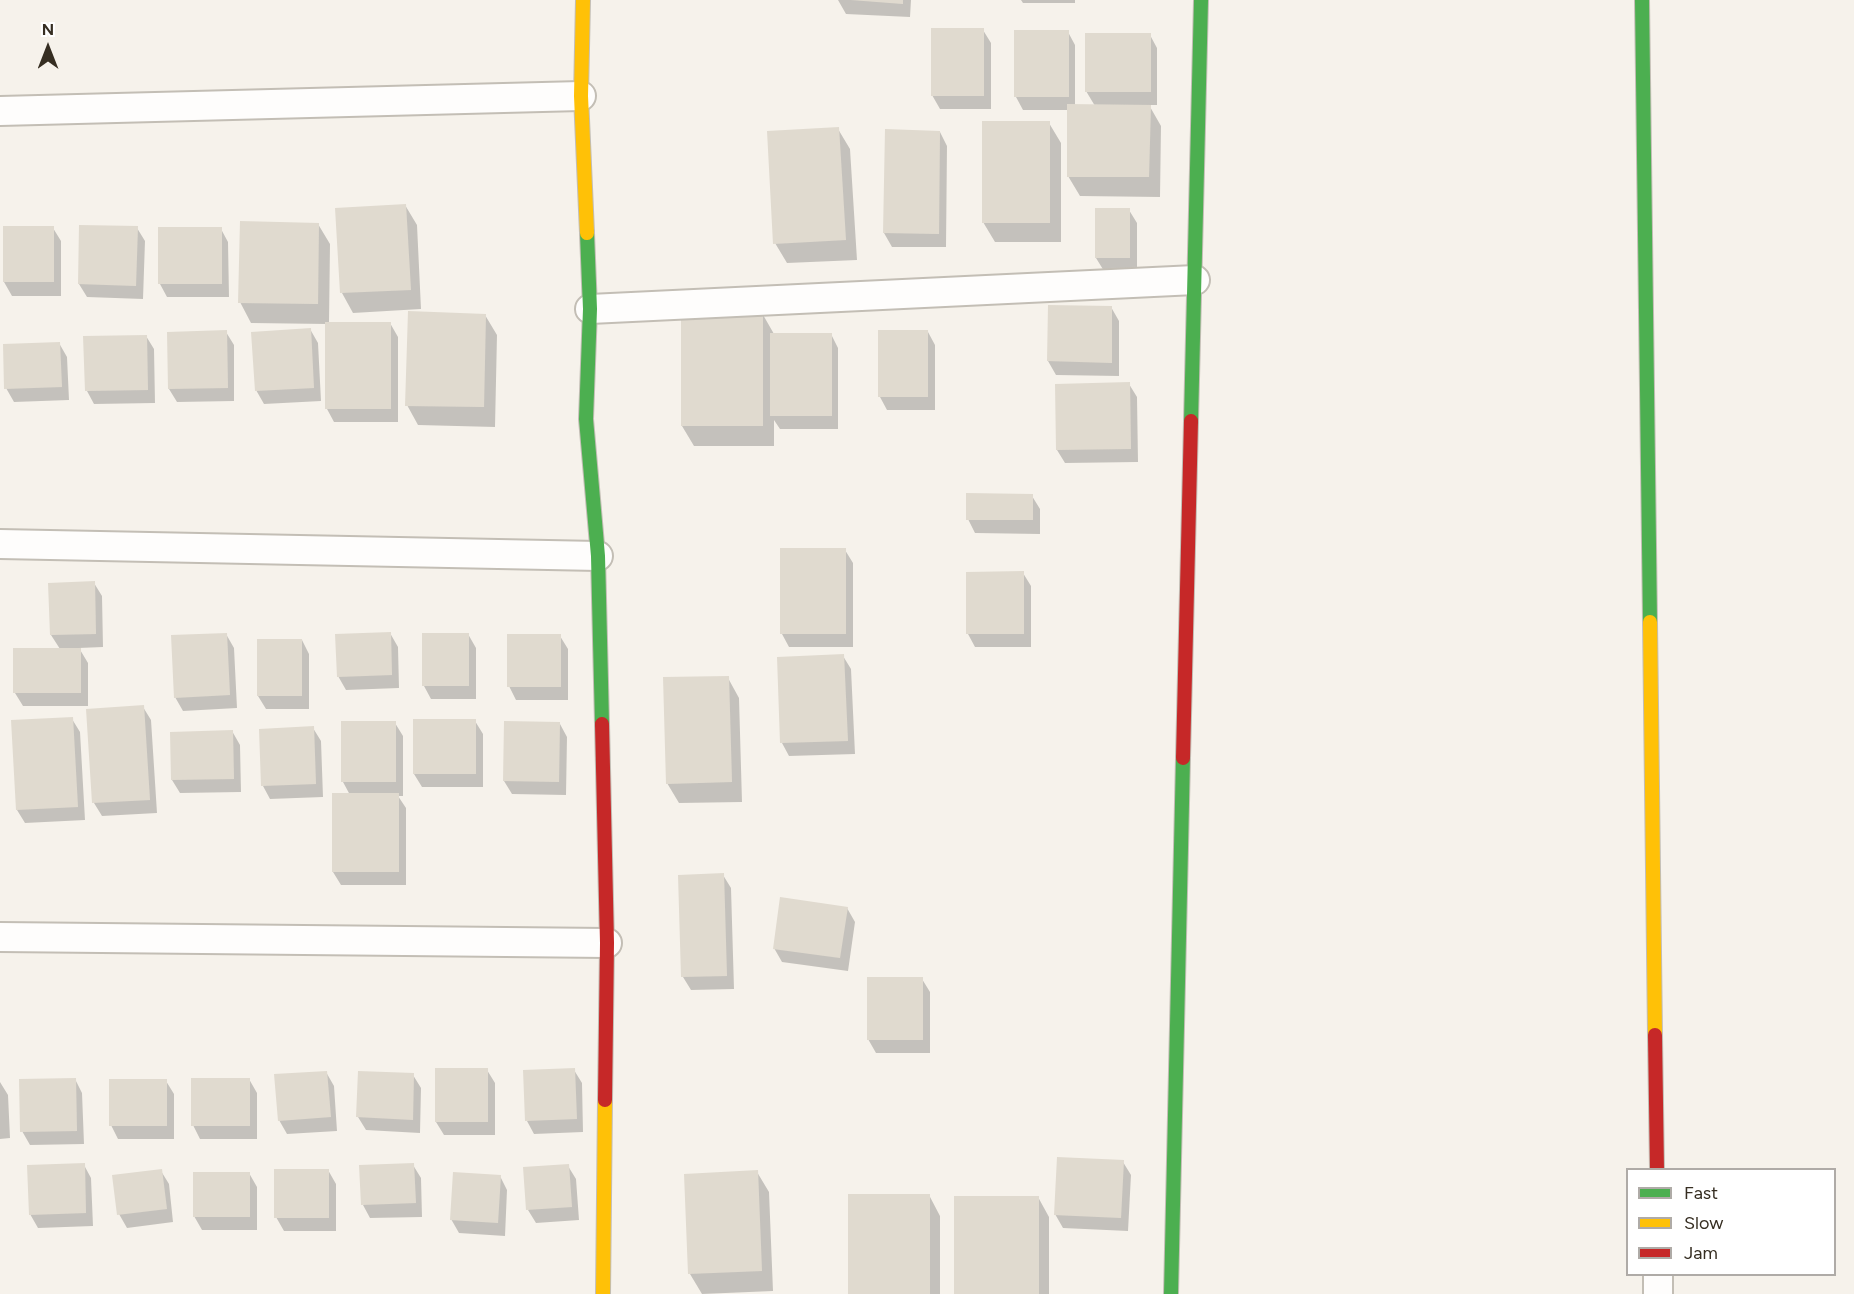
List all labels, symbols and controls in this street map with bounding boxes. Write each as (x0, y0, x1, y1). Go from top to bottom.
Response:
north arrow (18, 18, 78, 78)
text: N (42, 20, 54, 39)
legend (1626, 1168, 1836, 1276)
text: Fast (1684, 1182, 1718, 1204)
text: Slow (1684, 1212, 1723, 1234)
text: Jam (1684, 1242, 1718, 1264)

